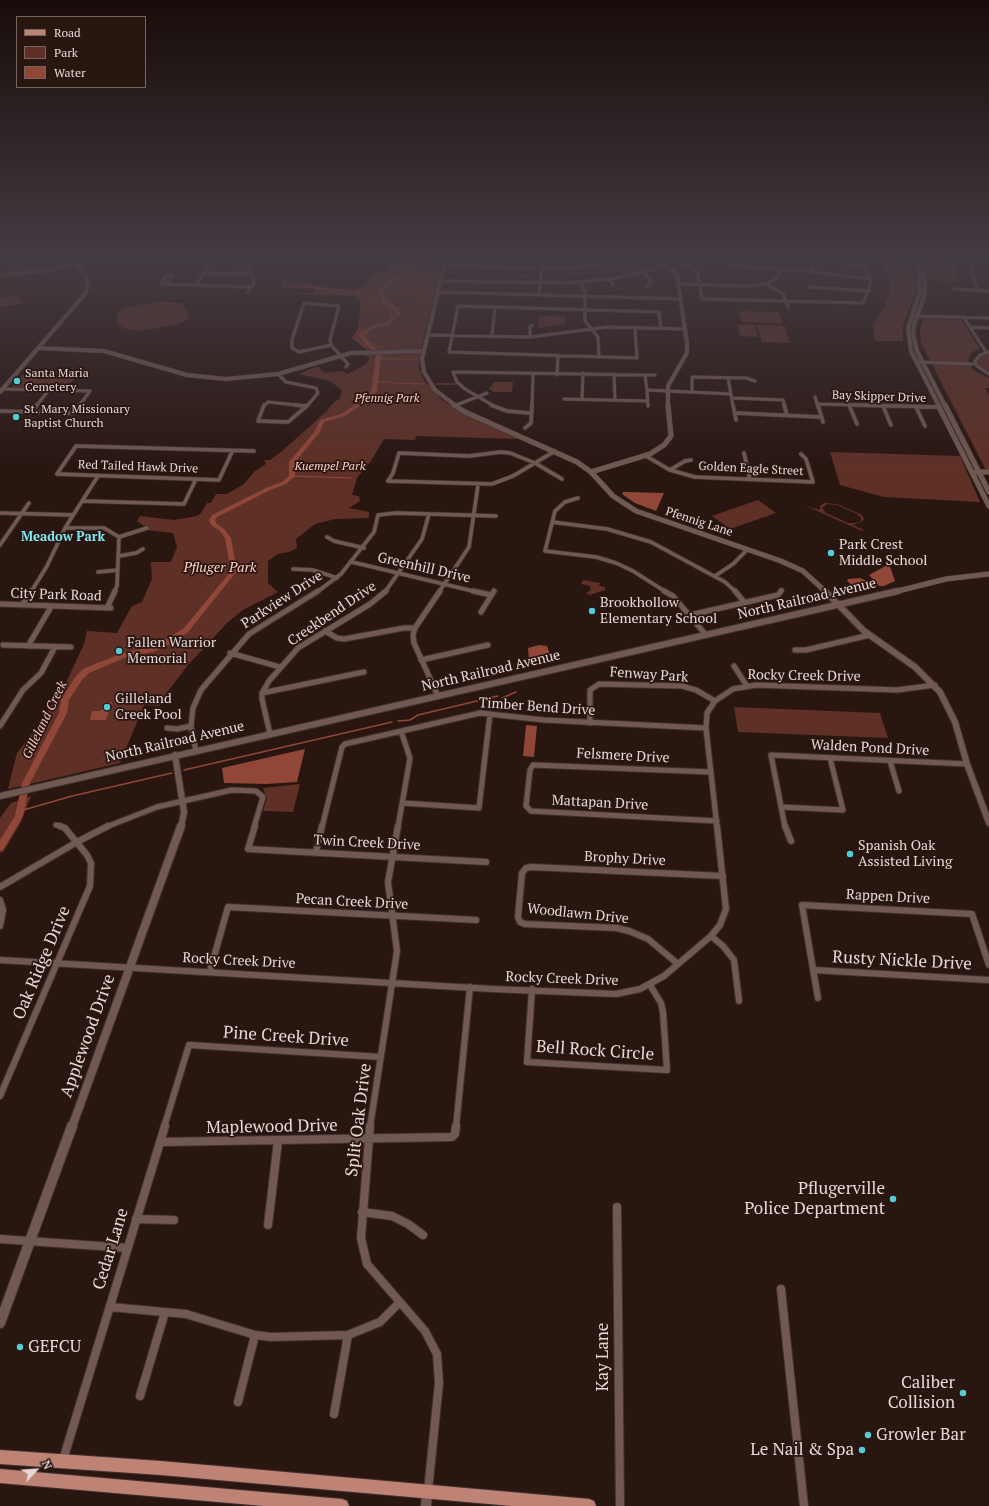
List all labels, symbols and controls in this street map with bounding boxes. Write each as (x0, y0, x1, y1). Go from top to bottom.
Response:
legend (16, 16, 146, 88)
text: Road (54, 25, 81, 40)
text: Park (54, 45, 78, 60)
text: Water (54, 65, 86, 80)
place label: Santa Maria Cemetery (25, 367, 89, 395)
marker: Santa Maria Cemetery (12, 376, 22, 386)
street label: Bay Skipper Drive (832, 388, 926, 406)
park label: Pfennig Park (354, 392, 420, 406)
place label: St. Mary Missionary Baptist Church (24, 403, 130, 431)
marker: St. Mary Missionary Baptist Church (11, 412, 21, 422)
street label: Red Tailed Hawk Drive (78, 458, 198, 476)
street label: Golden Eagle Street (698, 459, 804, 479)
park label: Kuempel Park (295, 460, 365, 474)
street label: Pfennig Lane (663, 504, 735, 540)
district label: Meadow Park (21, 529, 105, 545)
place label: Park Crest Middle School (839, 537, 927, 570)
marker: Park Crest Middle School (826, 548, 836, 558)
street label: Greenhill Drive (376, 549, 472, 587)
park label: Pfluger Park (183, 560, 257, 576)
street label: Parkview Drive (238, 568, 326, 632)
street label: North Railroad Avenue (736, 575, 878, 623)
street label: Creekbend Drive (285, 578, 379, 650)
street label: City Park Road (10, 585, 102, 605)
place label: Brookhollow Elementary School (600, 595, 717, 628)
marker: Brookhollow Elementary School (587, 606, 597, 616)
place label: Fallen Warrior Memorial (127, 635, 216, 668)
marker: Fallen Warrior Memorial (114, 646, 124, 656)
street label: North Railroad Avenue (420, 647, 562, 695)
street label: Fenway Park (609, 664, 689, 686)
street label: Rocky Creek Drive (747, 667, 861, 685)
water label: Gilleland Creek (19, 679, 71, 761)
place label: Gilleland Creek Pool (115, 691, 182, 724)
street label: Timber Bend Drive (478, 695, 596, 719)
marker: Gilleland Creek Pool (102, 702, 112, 712)
street label: North Railroad Avenue (104, 718, 246, 766)
street label: Walden Pond Drive (810, 737, 930, 759)
street label: Felsmere Drive (576, 745, 670, 767)
street label: Mattapan Drive (551, 792, 649, 814)
street label: Twin Creek Drive (313, 832, 421, 854)
place label: Spanish Oak Assisted Living (858, 838, 952, 870)
street label: Brophy Drive (584, 848, 666, 870)
marker: Spanish Oak Assisted Living (845, 849, 855, 859)
street label: Rappen Drive (846, 886, 930, 908)
street label: Pecan Creek Drive (295, 891, 409, 913)
street label: Woodlawn Drive (526, 900, 630, 928)
street label: Oak Ridge Drive (9, 903, 75, 1023)
street label: Rusty Nickle Drive (832, 947, 972, 975)
street label: Rocky Creek Drive (182, 950, 296, 972)
street label: Rocky Creek Drive (505, 969, 619, 989)
street label: Applewood Drive (56, 972, 120, 1100)
street label: Pine Creek Drive (222, 1022, 350, 1052)
street label: Bell Rock Circle (535, 1037, 655, 1065)
street label: Split Oak Drive (342, 1062, 376, 1178)
street label: Maplewood Drive (206, 1116, 338, 1138)
place label: Pflugerville Police Department (744, 1179, 885, 1219)
marker: Pflugerville Police Department (888, 1194, 898, 1204)
street label: Cedar Lane (89, 1206, 133, 1292)
street label: Kay Lane (593, 1323, 613, 1391)
place label: GEFCU (28, 1337, 81, 1357)
marker: GEFCU (15, 1342, 25, 1352)
place label: Caliber Collision (888, 1373, 955, 1413)
marker: Caliber Collision (958, 1388, 968, 1398)
place label: Growler Bar (876, 1425, 966, 1445)
marker: Growler Bar (863, 1430, 873, 1440)
place label: Le Nail & Spa (750, 1440, 854, 1460)
marker: Le Nail & Spa (857, 1445, 867, 1455)
north arrow (16, 1450, 56, 1490)
text: N (39, 1458, 55, 1472)

